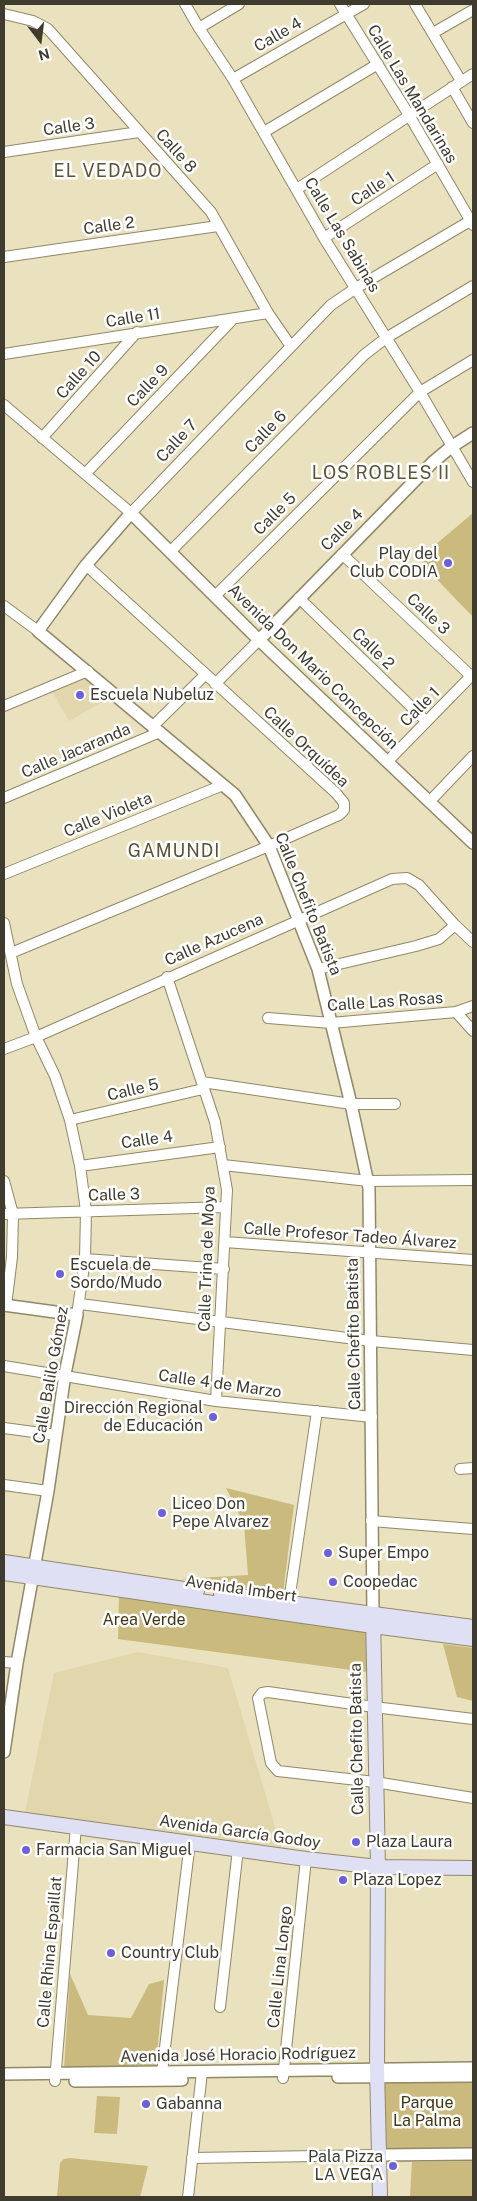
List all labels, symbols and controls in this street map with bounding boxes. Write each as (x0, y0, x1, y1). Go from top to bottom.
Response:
street label: Calle 4 (251, 14, 305, 56)
north arrow (15, 15, 65, 65)
street label: Calle Las Mandarinas (363, 21, 461, 167)
text: N (37, 45, 51, 64)
street label: Calle 3 (42, 114, 96, 140)
street label: Calle 8 (151, 125, 201, 177)
district label: EL VEDADO (52, 160, 164, 182)
street label: Calle 1 (348, 168, 398, 210)
street label: Calle Las Sabinas (300, 174, 384, 296)
street label: Calle 2 (82, 213, 136, 239)
street label: Calle 11 (104, 304, 162, 332)
street label: Calle 10 (52, 347, 106, 403)
street label: Calle 9 (123, 361, 173, 411)
street label: Calle 6 (241, 407, 291, 457)
street label: Calle 7 (152, 416, 202, 466)
district label: LOS ROBLES II (310, 462, 452, 484)
street label: Calle 5 (250, 489, 300, 539)
street label: Calle 4 (317, 505, 367, 555)
place label: Play del Club CODIA (350, 544, 438, 582)
marker: Play del Club CODIA (442, 557, 454, 569)
street label: Avenida Don Mario Concepción (224, 580, 402, 754)
street label: Calle 3 (402, 589, 454, 639)
street label: Calle 2 (348, 624, 398, 674)
street label: Calle 1 (396, 683, 444, 731)
place label: Escuela Nubeluz (90, 685, 214, 705)
marker: Escuela Nubeluz (74, 689, 86, 701)
street label: Calle Orquídea (259, 703, 353, 791)
street label: Calle Jacaranda (19, 719, 133, 783)
street label: Calle Violeta (61, 789, 155, 841)
street label: Calle Chefito Batista (271, 830, 345, 978)
district label: GAMUNDI (127, 840, 221, 862)
street label: Calle Azucena (162, 910, 266, 970)
street label: Calle Las Rosas (326, 988, 444, 1016)
street label: Calle 5 (106, 1075, 160, 1105)
street label: Calle 4 (120, 1127, 174, 1153)
street label: Calle 3 (88, 1185, 140, 1205)
street label: Calle Trina de Moya (195, 1186, 219, 1332)
street label: Calle Profesor Tadeo Álvarez (243, 1219, 457, 1253)
place label: Escuela de Sordo/Mudo (70, 1255, 162, 1293)
street label: Calle Chefito Batista (343, 1258, 365, 1410)
marker: Escuela de Sordo/Mudo (54, 1268, 66, 1280)
street label: Calle Balilo Gómez (30, 1305, 72, 1445)
street label: Calle 4 de Marzo (157, 1366, 283, 1402)
place label: Dirección Regional de Educación (64, 1398, 203, 1436)
marker: Dirección Regional de Educación (207, 1411, 219, 1423)
place label: Liceo Don Pepe Alvarez (172, 1494, 269, 1532)
marker: Liceo Don Pepe Alvarez (156, 1507, 168, 1519)
place label: Super Empo (338, 1543, 429, 1563)
marker: Super Empo (322, 1547, 334, 1559)
street label: Avenida Imbert (184, 1572, 298, 1606)
place label: Coopedac (343, 1572, 418, 1592)
marker: Coopedac (327, 1576, 339, 1588)
park label: Area Verde (102, 1610, 186, 1630)
street label: Calle Chefito Batista (346, 1663, 368, 1815)
street label: Avenida García Godoy (158, 1811, 322, 1853)
place label: Plaza Laura (366, 1832, 452, 1852)
marker: Plaza Laura (350, 1836, 362, 1848)
place label: Farmacia San Miguel (36, 1840, 192, 1860)
marker: Farmacia San Miguel (20, 1844, 32, 1856)
place label: Plaza Lopez (353, 1870, 441, 1890)
marker: Plaza Lopez (337, 1874, 349, 1886)
street label: Calle Rhina Espaillat (34, 1875, 66, 2029)
street label: Calle Lina Longo (264, 1905, 296, 2029)
place label: Country Club (121, 1943, 219, 1963)
marker: Country Club (105, 1947, 117, 1959)
street label: Avenida José Horacio Rodríguez (120, 2043, 356, 2067)
park label: Parque La Palma (393, 2093, 461, 2131)
place label: Gabanna (156, 2094, 222, 2114)
marker: Gabanna (140, 2098, 152, 2110)
place label: Pala Pizza LA VEGA (308, 2147, 383, 2185)
marker: Pala Pizza LA VEGA (387, 2160, 399, 2172)

